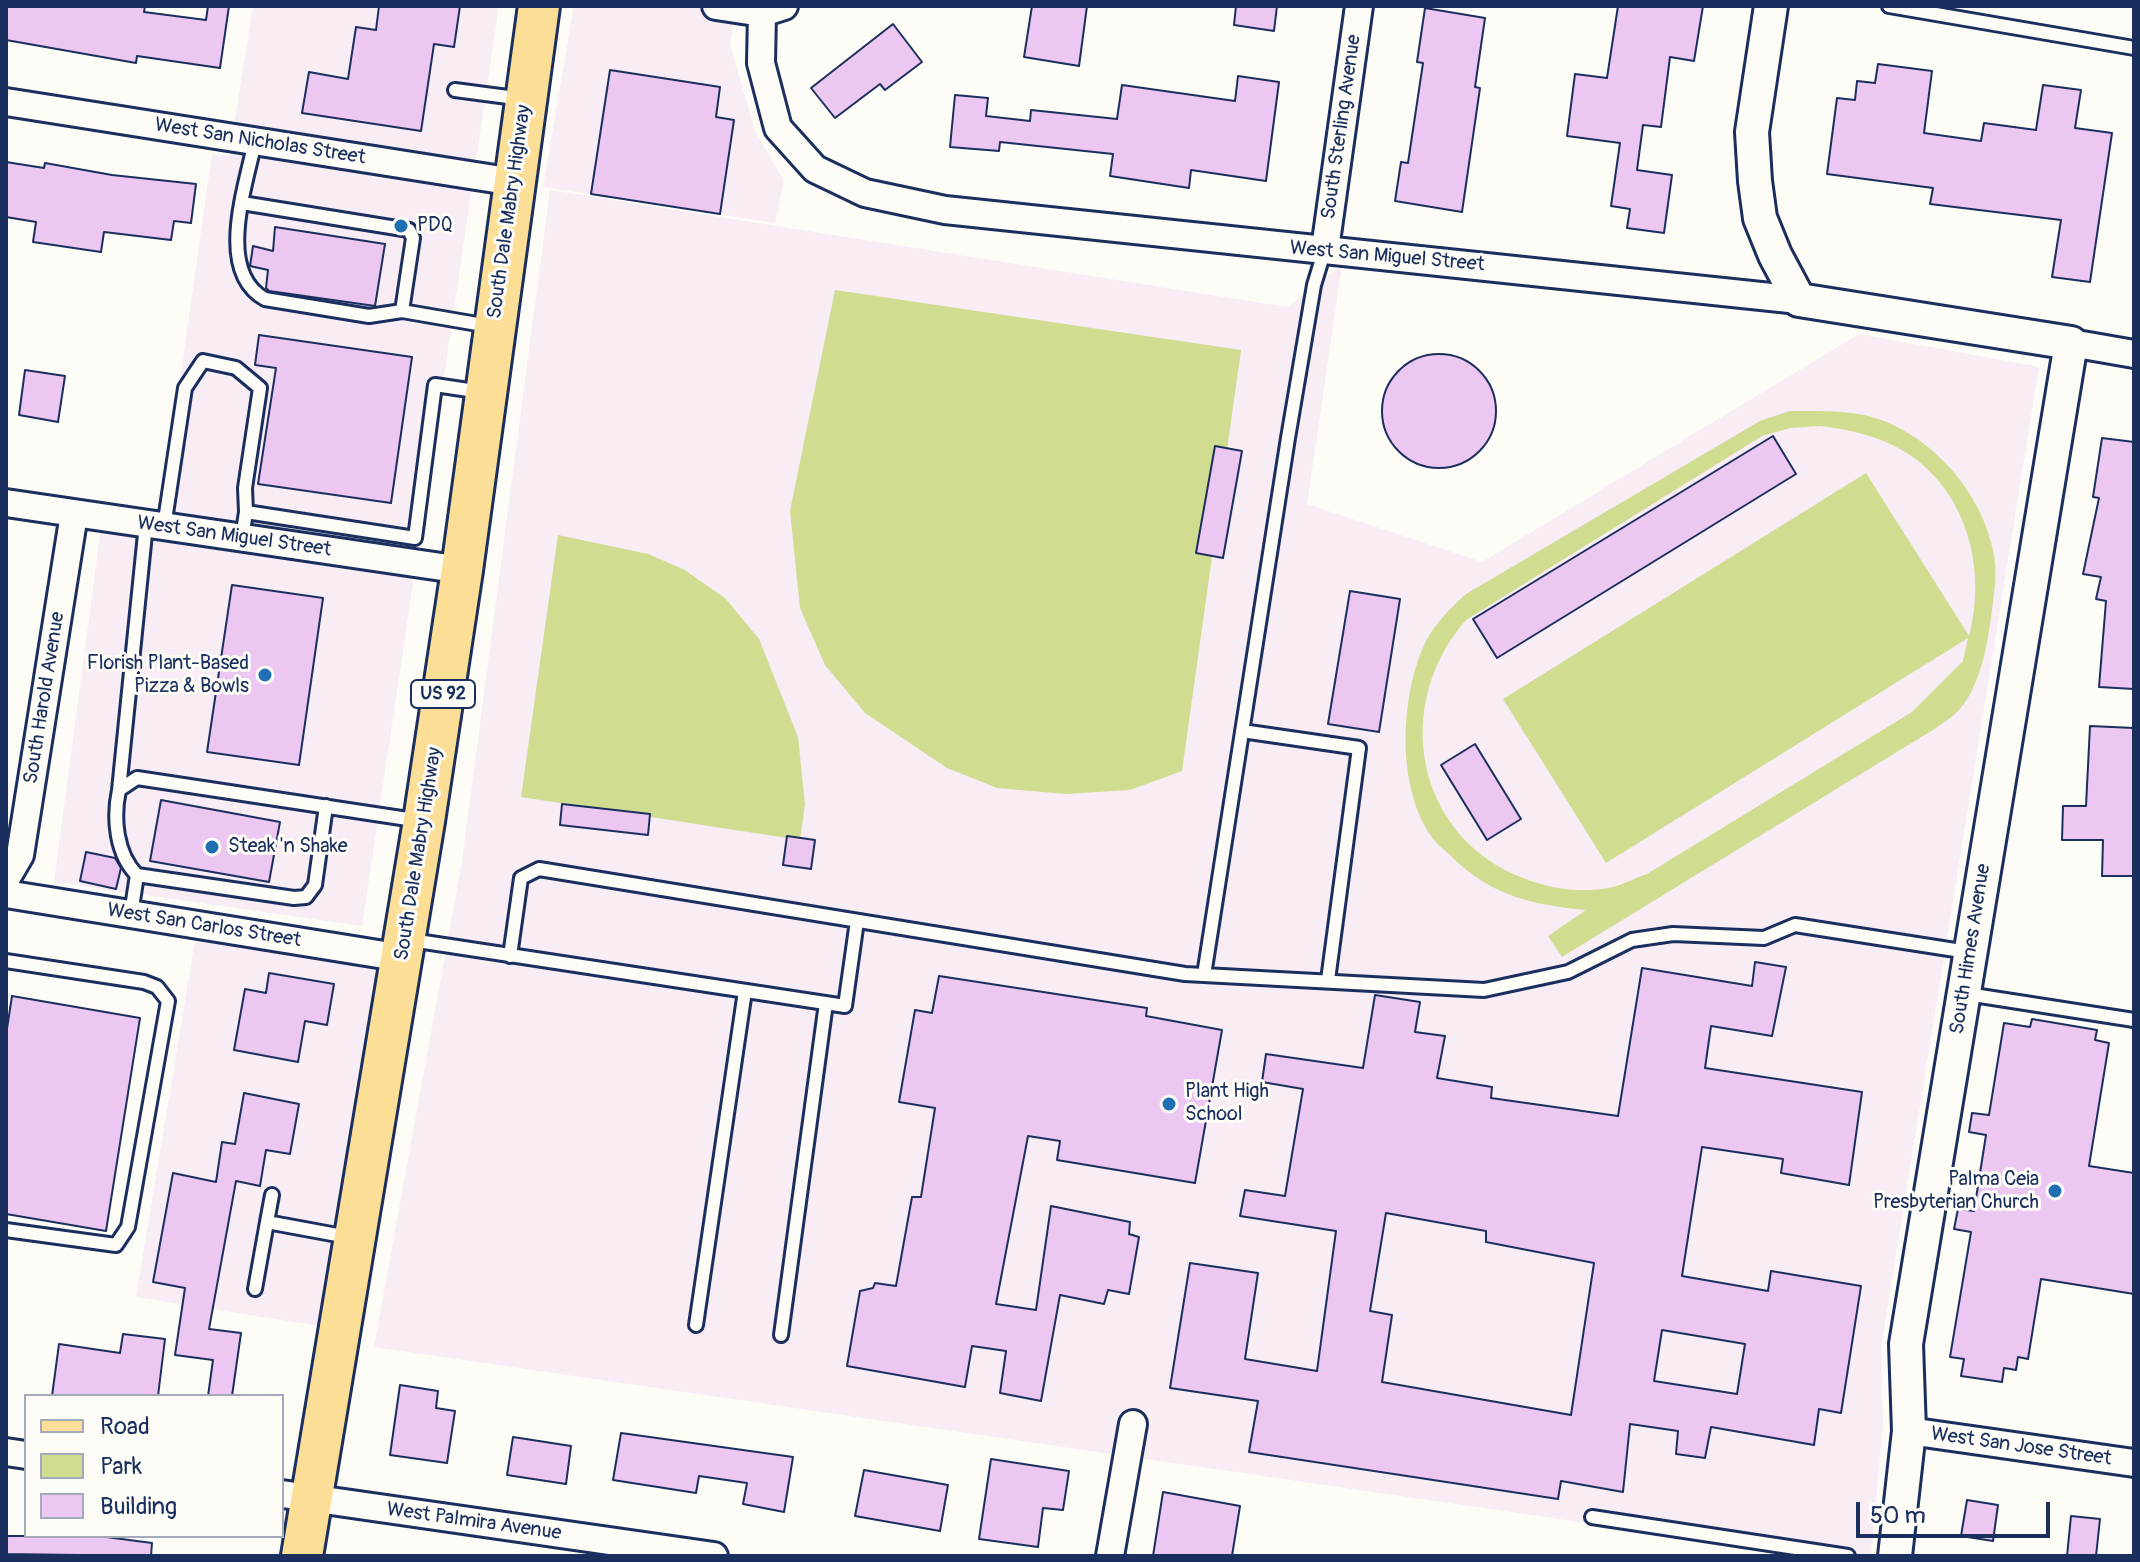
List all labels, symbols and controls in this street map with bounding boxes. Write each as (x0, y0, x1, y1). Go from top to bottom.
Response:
street label: South Sterling Avenue (1317, 33, 1367, 221)
street label: South Dale Mabry Highway (483, 103, 537, 321)
street label: West San Nicholas Street (153, 113, 367, 171)
place label: PDQ (417, 214, 453, 238)
marker: PDQ (392, 217, 410, 235)
street label: West San Miguel Street (1289, 237, 1485, 277)
street label: West San Miguel Street (135, 512, 333, 562)
street label: South Harold Avenue (20, 610, 70, 786)
place label: Florish Plant-Based Pizza & Bowls (87, 652, 249, 699)
marker: Florish Plant-Based Pizza & Bowls (256, 666, 274, 684)
road number: US 92 (411, 680, 475, 708)
street label: South Dale Mabry Highway (390, 746, 448, 962)
place label: Steak 'n Shake (228, 835, 348, 859)
marker: Steak 'n Shake (203, 838, 221, 856)
street label: South Himes Avenue (1946, 862, 1996, 1036)
street label: West San Carlos Street (105, 899, 303, 953)
place label: Plant High School (1185, 1080, 1269, 1127)
marker: Plant High School (1160, 1095, 1178, 1113)
place label: Palma Ceia Presbyterian Church (1873, 1168, 2039, 1215)
marker: Palma Ceia Presbyterian Church (2046, 1182, 2064, 1200)
legend (24, 1394, 284, 1538)
text: Road (100, 1412, 150, 1441)
street label: West San Jose Street (1929, 1422, 2113, 1472)
text: Park (100, 1452, 142, 1481)
scale bar (1860, 1486, 2054, 1536)
text: Building (100, 1492, 177, 1521)
street label: West Palmira Avenue (385, 1498, 563, 1546)
text: 50 m (1870, 1501, 1926, 1530)

